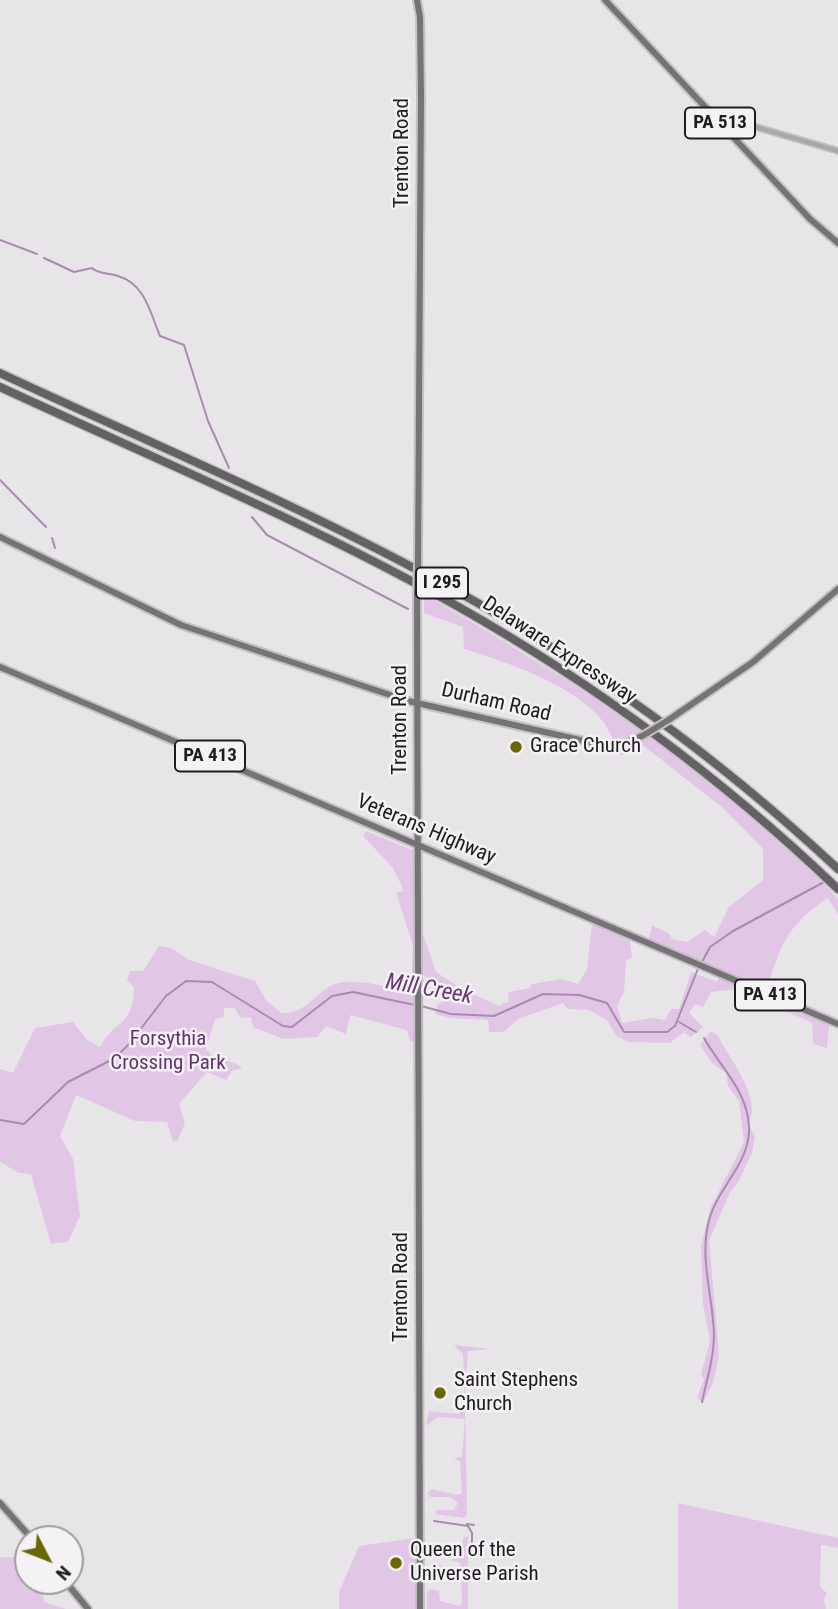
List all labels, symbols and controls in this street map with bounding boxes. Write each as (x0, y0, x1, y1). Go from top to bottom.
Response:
street label: Trenton Road (390, 98, 416, 208)
road number: PA 513 (685, 108, 755, 139)
road number: I 295 (416, 568, 468, 598)
street label: Delaware Expressway (477, 592, 641, 710)
street label: Trenton Road (388, 665, 414, 775)
street label: Durham Road (439, 678, 553, 728)
place label: Grace Church (530, 734, 641, 760)
marker: Grace Church (508, 739, 524, 755)
road number: PA 413 (175, 740, 245, 772)
street label: Veterans Highway (353, 789, 499, 871)
water label: Mill Creek (383, 969, 475, 1011)
road number: PA 413 (735, 979, 805, 1010)
park label: Forsythia Crossing Park (110, 1027, 226, 1077)
street label: Trenton Road (389, 1232, 415, 1342)
place label: Saint Stephens Church (454, 1368, 578, 1418)
marker: Saint Stephens Church (432, 1385, 448, 1401)
north arrow (14, 1525, 84, 1595)
place label: Queen of the Universe Parish (410, 1538, 539, 1588)
marker: Queen of the Universe Parish (388, 1555, 404, 1571)
text: N (51, 1561, 76, 1585)

